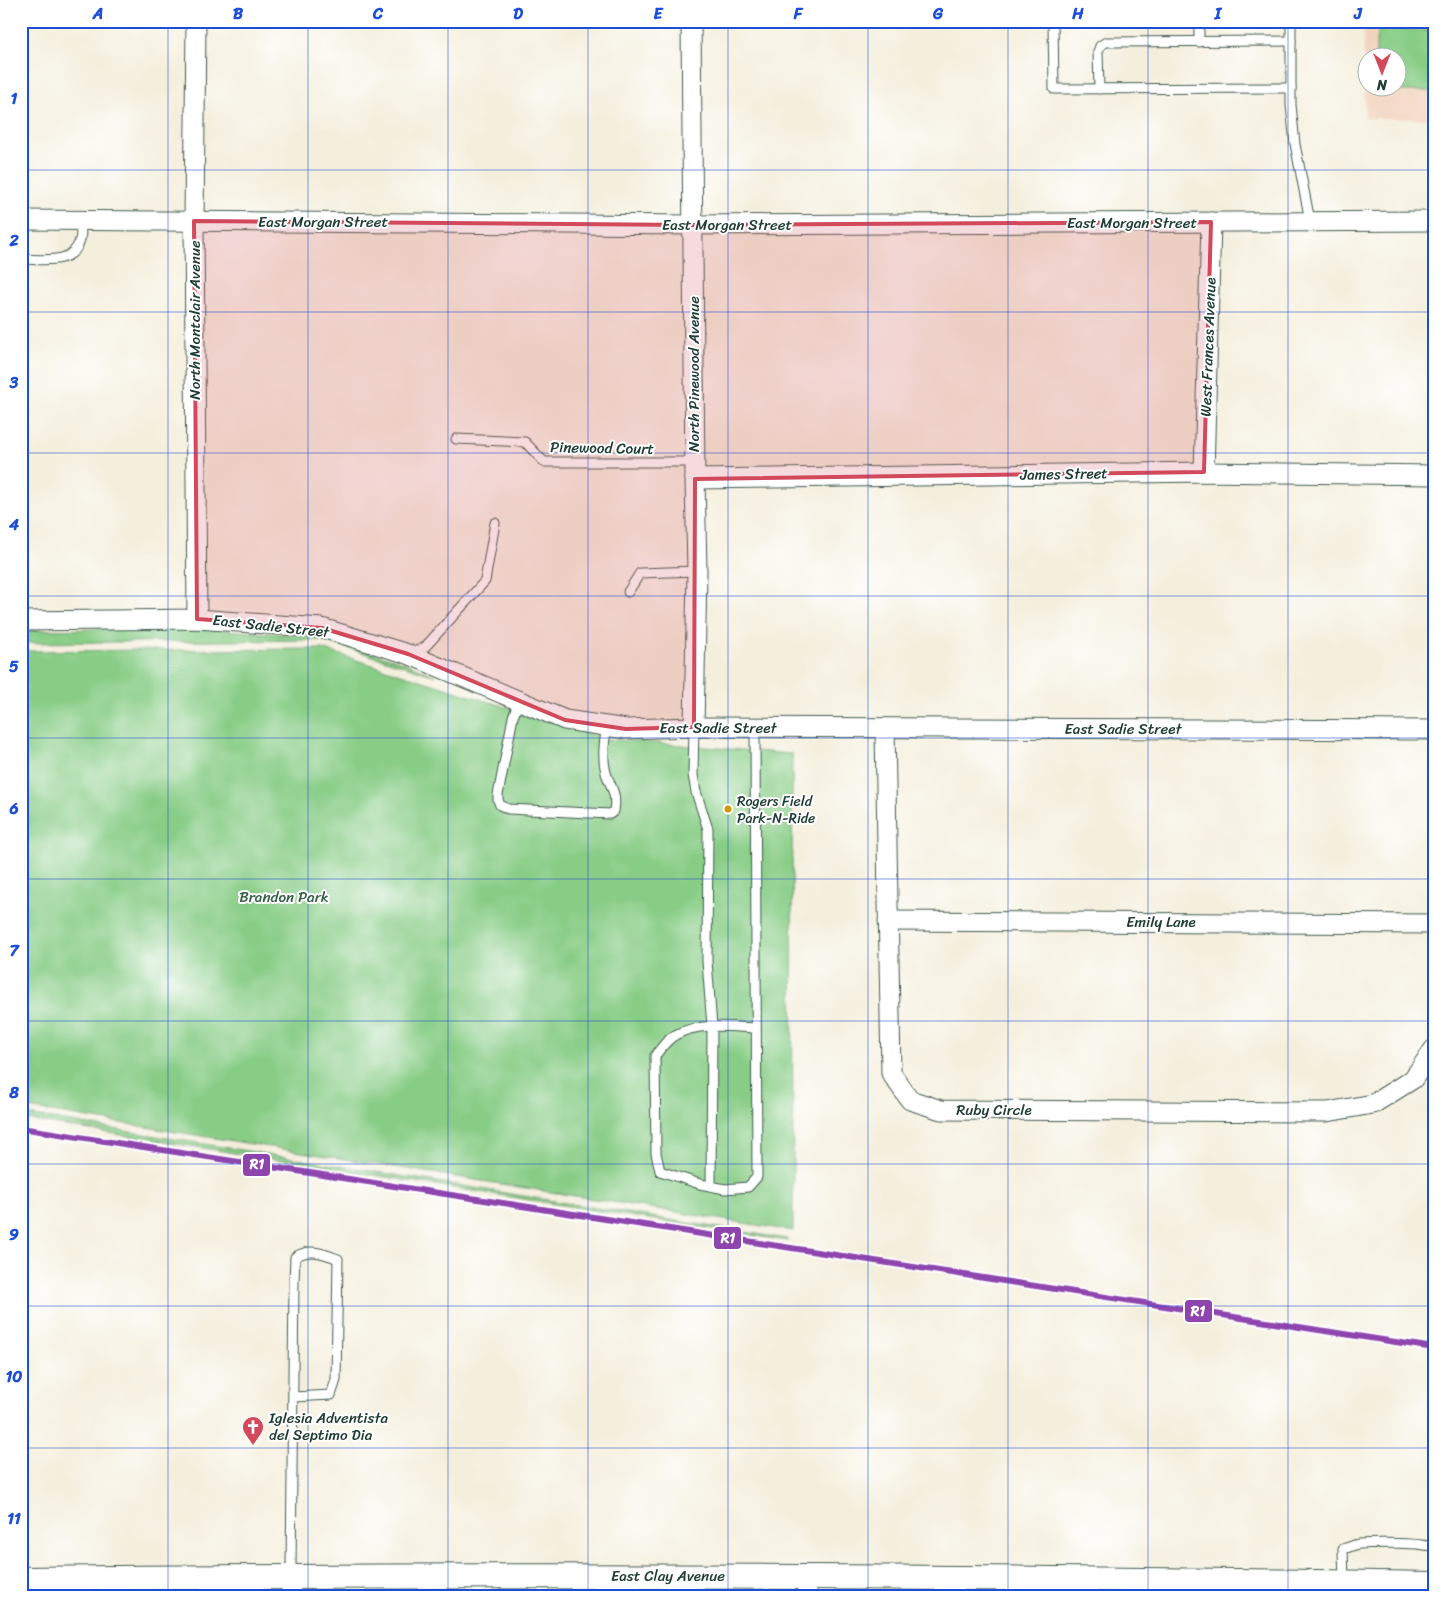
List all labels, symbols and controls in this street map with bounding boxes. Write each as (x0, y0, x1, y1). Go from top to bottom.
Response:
text: A (92, 0, 103, 28)
text: B (233, 0, 244, 28)
text: C (372, 0, 384, 28)
text: D (513, 0, 523, 28)
text: E (654, 0, 664, 28)
text: F (793, 0, 804, 28)
text: G (932, 0, 944, 28)
text: H (1071, 0, 1084, 28)
text: I (1214, 0, 1223, 28)
text: J (1353, 0, 1363, 28)
north arrow (1358, 48, 1408, 98)
text: N (1377, 72, 1388, 97)
text: 1 (11, 84, 18, 113)
street label: East Morgan Street (258, 209, 388, 235)
street label: East Morgan Street (1067, 210, 1197, 236)
street label: East Morgan Street (662, 212, 792, 238)
text: 2 (8, 226, 19, 255)
street label: North Montclair Avenue (182, 240, 208, 400)
street label: West Frances Avenue (1193, 277, 1223, 417)
street label: North Pinewood Avenue (681, 296, 707, 452)
text: 3 (9, 368, 19, 397)
street label: Pinewood Court (550, 434, 655, 462)
street label: James Street (1019, 460, 1109, 488)
text: 4 (8, 510, 19, 539)
street label: East Sadie Street (211, 607, 331, 645)
text: 5 (9, 652, 19, 681)
street label: East Sadie Street (660, 715, 777, 741)
street label: East Sadie Street (1065, 716, 1182, 742)
place label: Rogers Field Park-N-Ride (737, 789, 815, 831)
text: 6 (8, 794, 19, 823)
marker: Rogers Field Park-N-Ride (723, 804, 733, 814)
park label: Brandon Park (239, 884, 329, 910)
street label: Emily Lane (1126, 909, 1196, 935)
text: 7 (9, 936, 20, 965)
text: 8 (8, 1078, 19, 1107)
street label: Ruby Circle (956, 1097, 1032, 1123)
text: R1 (249, 1152, 264, 1177)
line badge: R1 (242, 1153, 271, 1177)
text: 9 (9, 1220, 19, 1249)
line badge: R1 (713, 1226, 742, 1250)
text: R1 (720, 1226, 735, 1251)
line badge: R1 (1184, 1299, 1213, 1323)
text: R1 (1190, 1299, 1205, 1324)
text: 10 (6, 1362, 22, 1391)
place label: Iglesia Adventista del Septimo Dia (268, 1405, 388, 1448)
church icon: Iglesia Adventista del Septimo Dia (241, 1415, 265, 1446)
text: 11 (7, 1504, 21, 1533)
street label: East Clay Avenue (611, 1563, 725, 1589)

